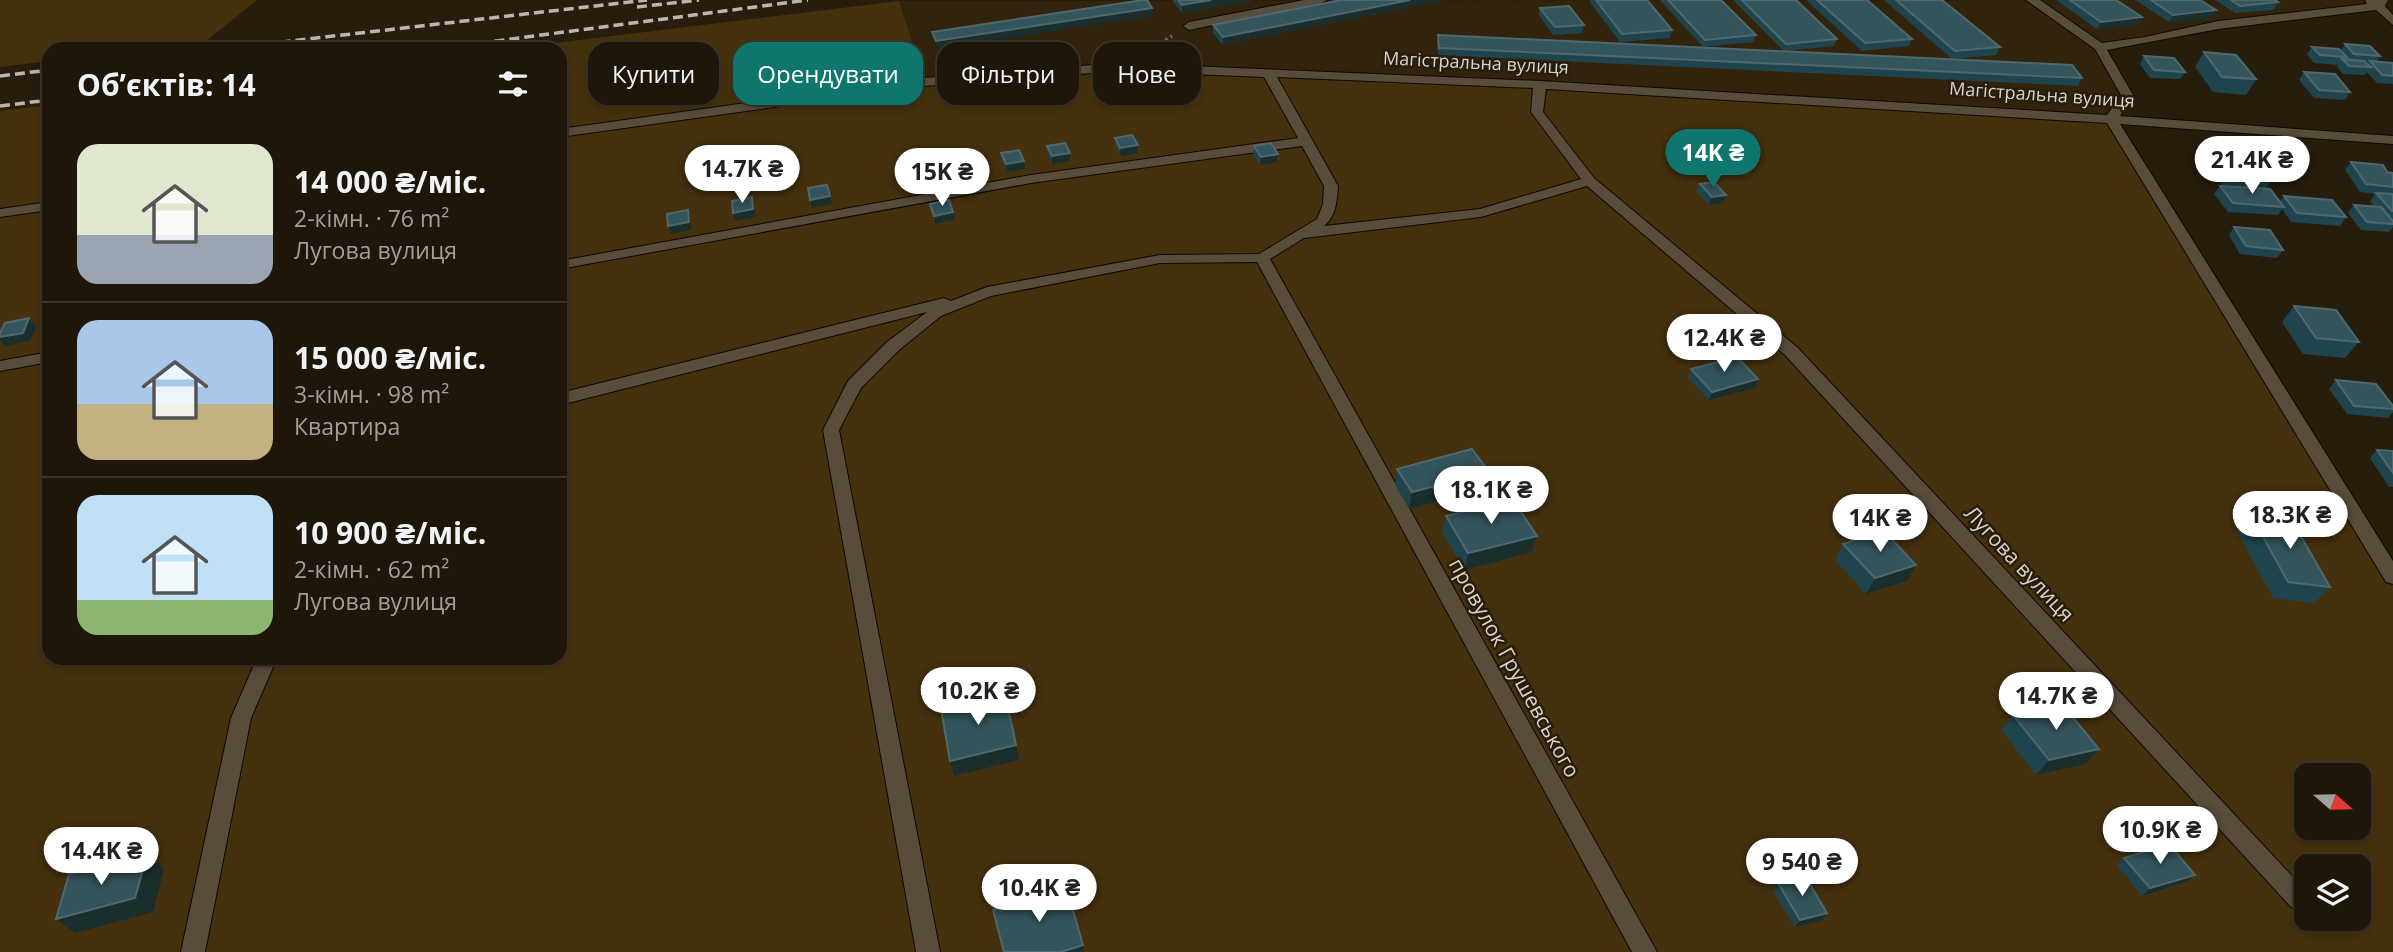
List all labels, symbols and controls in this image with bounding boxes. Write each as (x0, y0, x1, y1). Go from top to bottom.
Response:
chip: Купити (588, 42, 719, 105)
chip: Орендувати (733, 42, 923, 105)
chip: Фільтри (937, 42, 1079, 105)
chip: Нове (1093, 42, 1201, 105)
street label: Магістральна вулиця (1383, 45, 1570, 79)
text: Об’єктів: 14 (77, 64, 256, 105)
icon: filters (494, 65, 532, 103)
street label: Магістральна вулиця (1948, 76, 2136, 112)
pin: 14K ₴ (1664, 130, 1762, 189)
text: 14K ₴ (1682, 136, 1744, 168)
pin: 21.4K ₴ (2187, 136, 2317, 196)
text: 21.4K ₴ (2211, 143, 2293, 175)
pin: 14.7K ₴ (677, 146, 807, 205)
pin: 15K ₴ (893, 148, 991, 208)
text: 14.7K ₴ (701, 152, 783, 184)
text: 15K ₴ (911, 155, 973, 187)
text: 14 000 ₴/міс. (294, 161, 486, 202)
icon: home (133, 172, 217, 256)
text: 2-кімн. · 76 m² (294, 202, 449, 234)
text: Лугова вулиця (294, 234, 457, 266)
pin: 12.4K ₴ (1659, 314, 1789, 374)
text: 12.4K ₴ (1683, 321, 1765, 353)
text: 15 000 ₴/міс. (294, 337, 486, 378)
icon: home (133, 348, 217, 432)
text: 3-кімн. · 98 m² (294, 378, 449, 410)
text: Квартира (294, 410, 400, 442)
pin: 18.1K ₴ (1426, 466, 1556, 526)
text: 18.1K ₴ (1450, 473, 1532, 505)
pin: 18.3K ₴ (2225, 491, 2355, 551)
pin: 14K ₴ (1831, 494, 1929, 554)
text: 18.3K ₴ (2249, 498, 2331, 530)
street label: Лугова вулиця (1959, 499, 2081, 627)
text: 14K ₴ (1849, 501, 1911, 533)
text: 10 900 ₴/міс. (294, 512, 486, 553)
icon: home (133, 523, 217, 607)
text: 2-кімн. · 62 m² (294, 553, 449, 585)
street label: провулок Грушевського (1443, 553, 1587, 782)
text: Лугова вулиця (294, 585, 457, 617)
pin: 10.2K ₴ (913, 668, 1043, 727)
pin: 14.7K ₴ (1991, 672, 2121, 732)
text: 10.2K ₴ (937, 674, 1019, 706)
text: 14.7K ₴ (2015, 679, 2097, 711)
north arrow (2294, 763, 2371, 840)
map controls (2294, 763, 2371, 931)
pin: 10.9K ₴ (2095, 806, 2225, 866)
text: 10.9K ₴ (2119, 813, 2201, 845)
pin: 14.4K ₴ (36, 828, 166, 887)
text: 14.4K ₴ (60, 834, 142, 866)
pin: 9 540 ₴ (1737, 838, 1867, 898)
text: 9 540 ₴ (1762, 845, 1842, 877)
button: layers (2294, 854, 2371, 931)
pin: 10.4K ₴ (974, 864, 1104, 924)
text: 10.4K ₴ (998, 871, 1080, 903)

